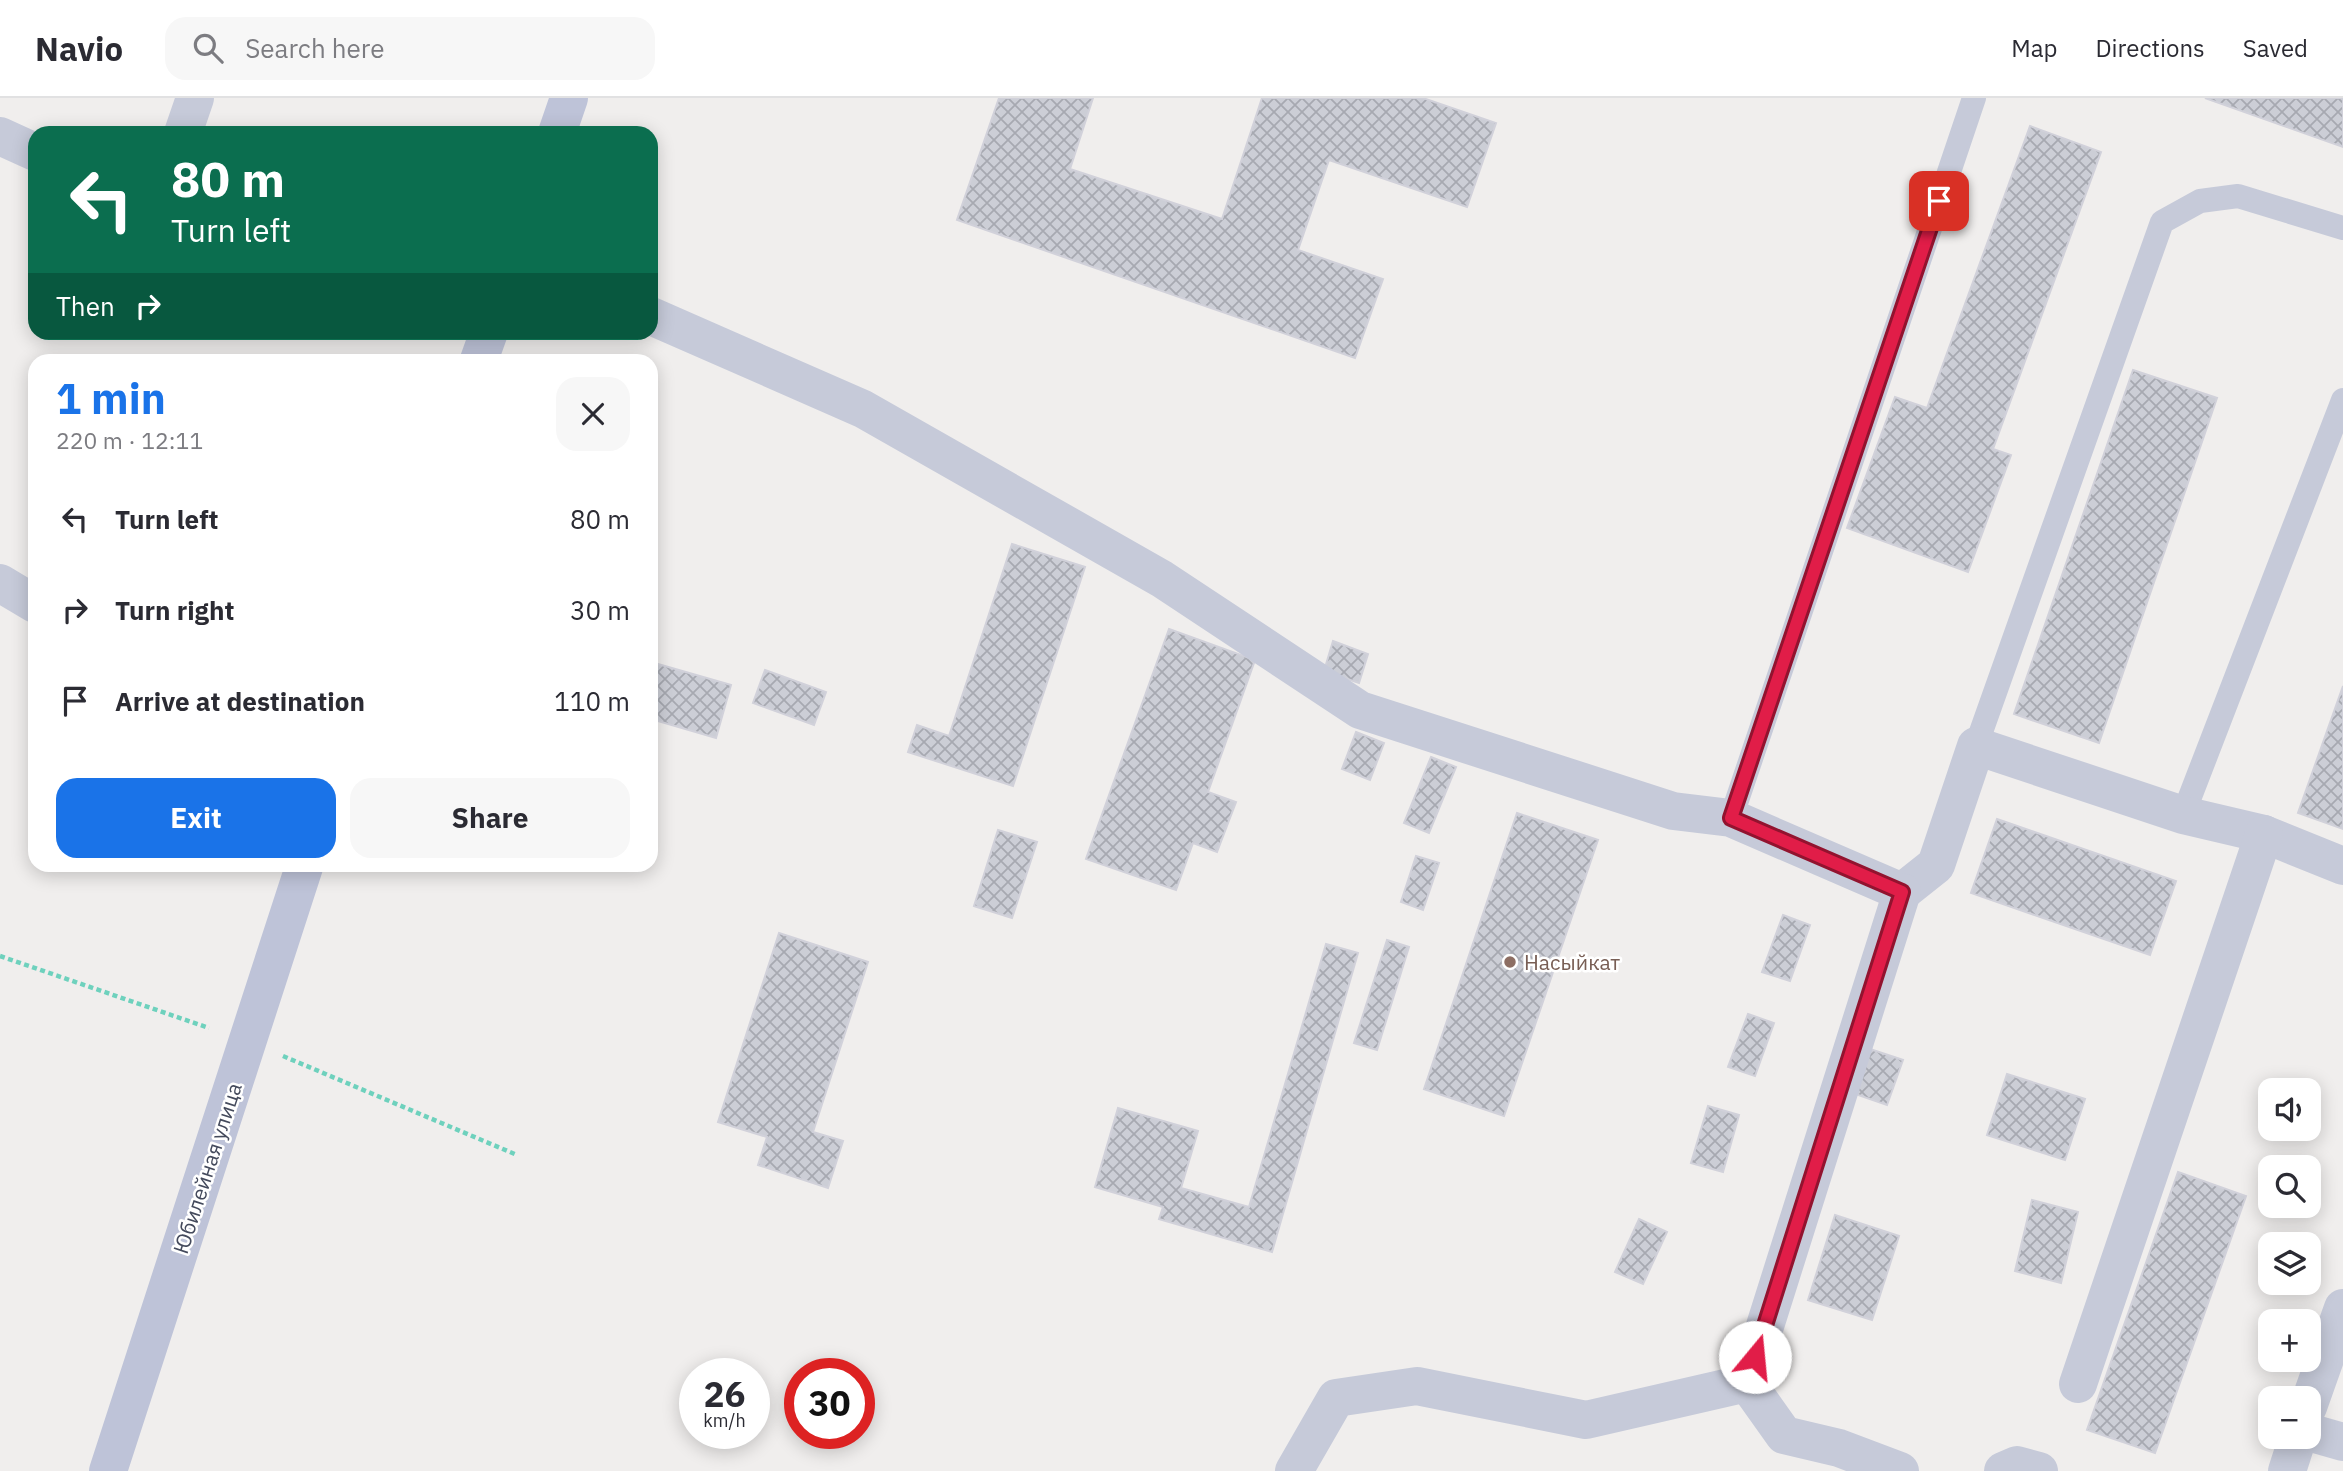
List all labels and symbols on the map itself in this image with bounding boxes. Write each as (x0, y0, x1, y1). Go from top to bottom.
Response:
pin (1909, 171, 1969, 231)
place label: Насыйкат (1524, 948, 1620, 976)
marker: Насыйкат (1502, 954, 1518, 970)
street label: Юбилейная улица (166, 1079, 248, 1257)
position arrow (1718, 1320, 1792, 1394)
speed limit sign: 30 (784, 1358, 875, 1449)

